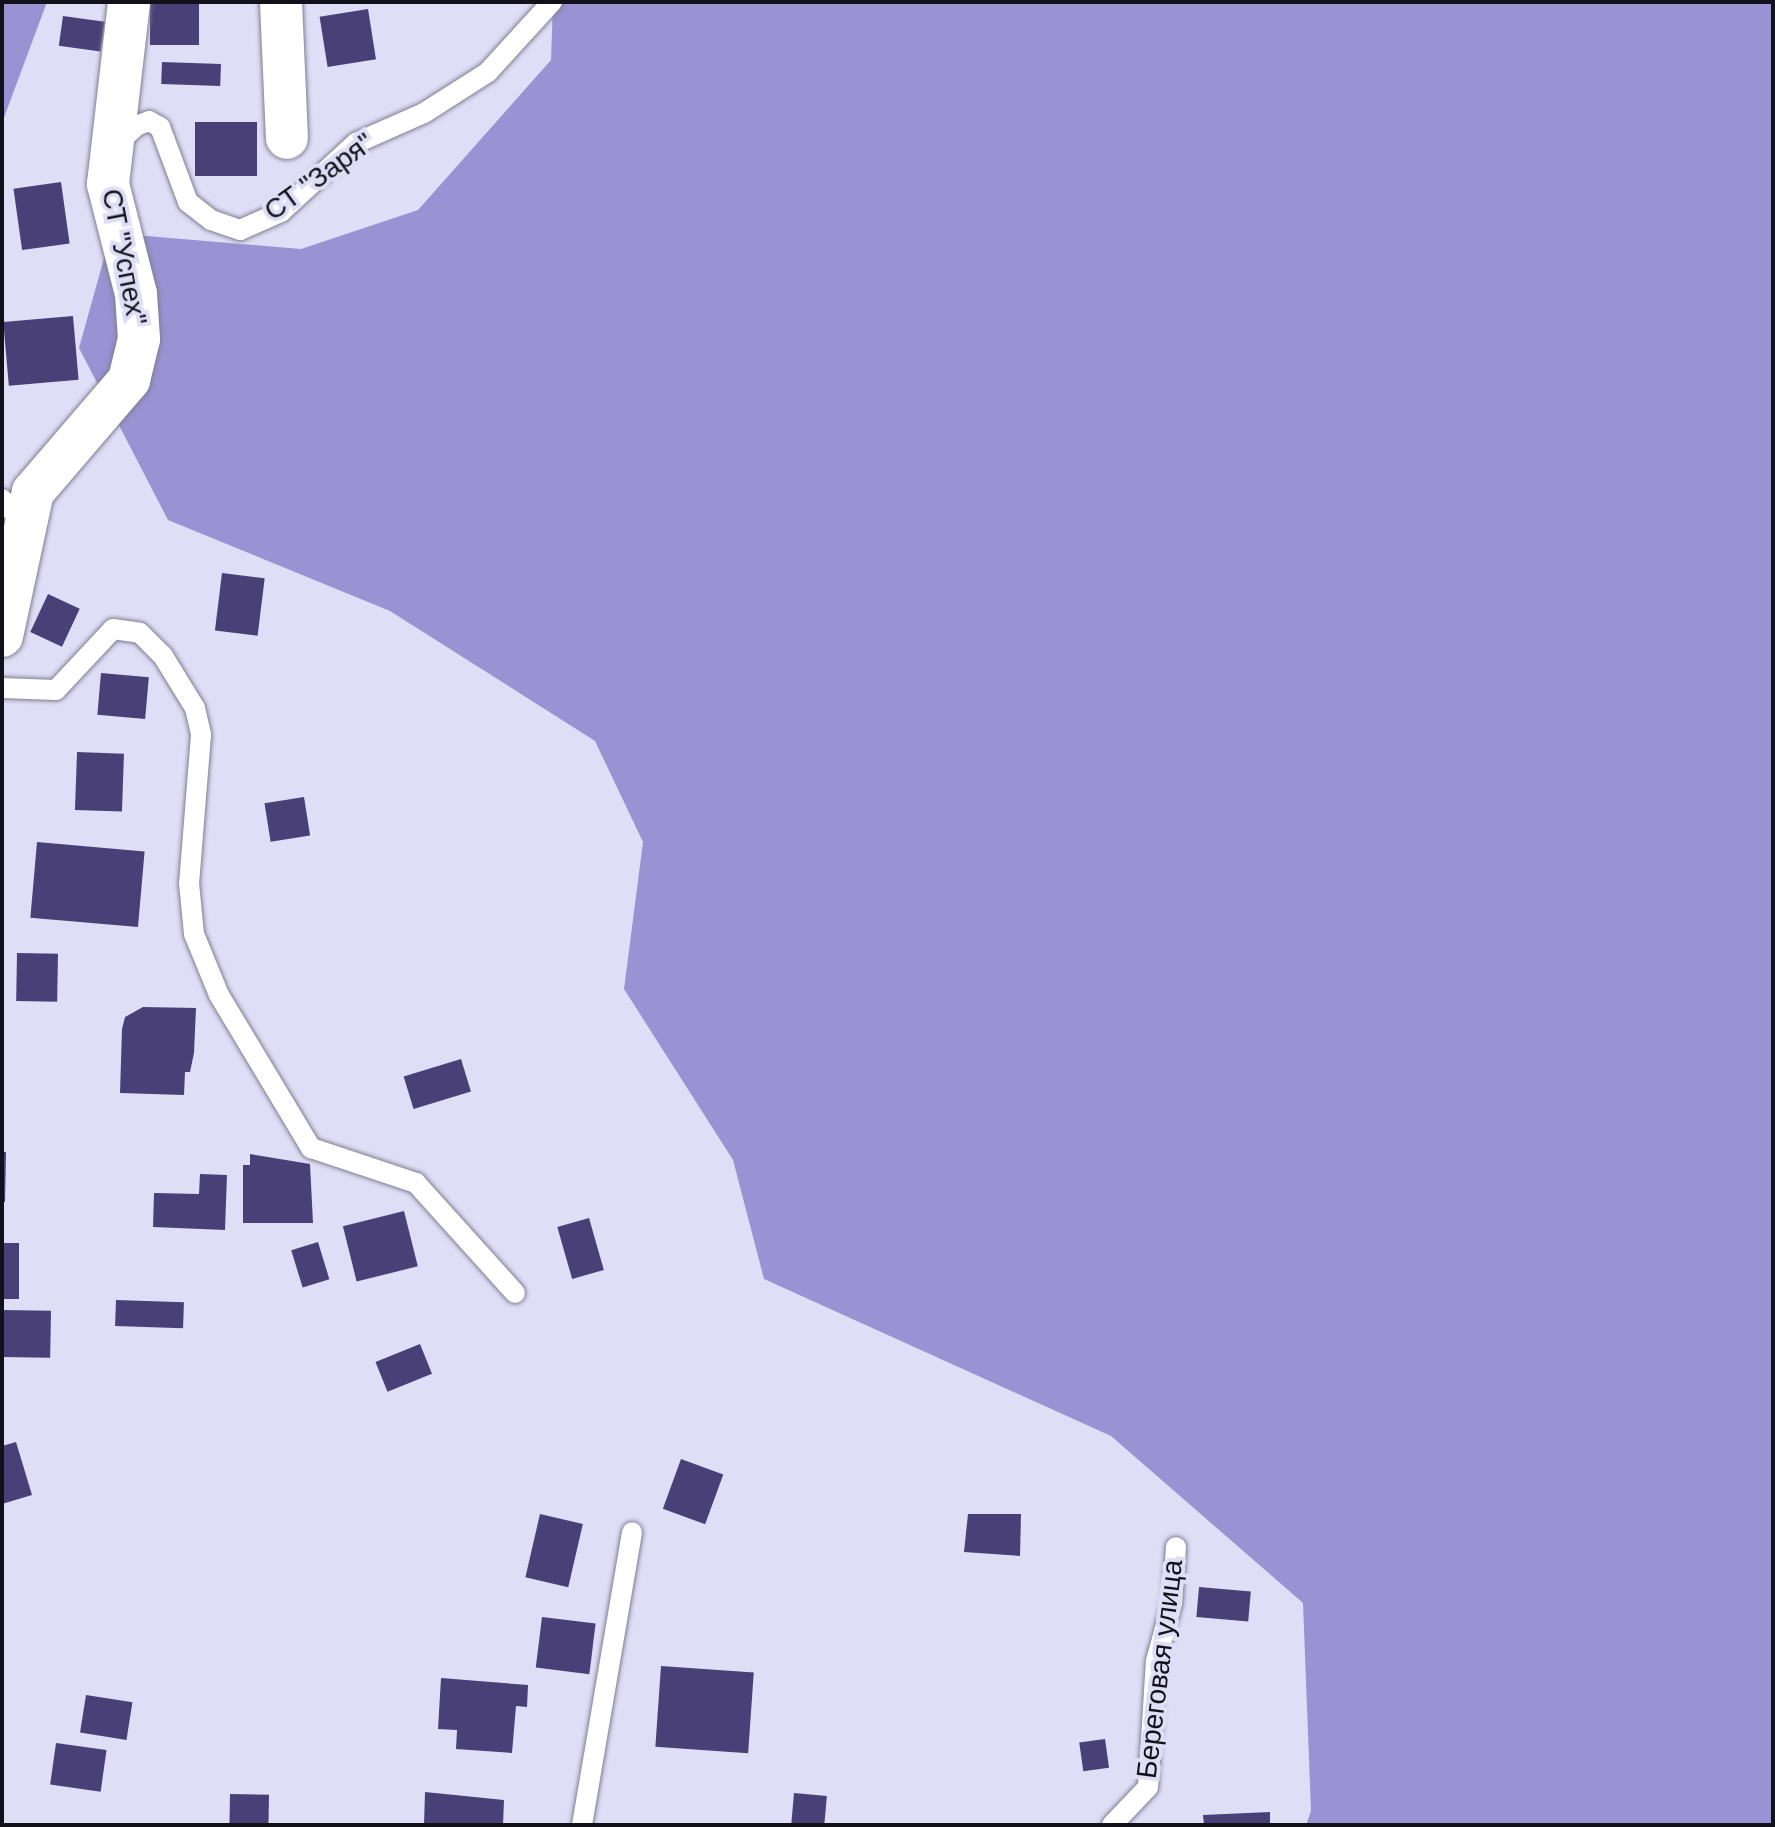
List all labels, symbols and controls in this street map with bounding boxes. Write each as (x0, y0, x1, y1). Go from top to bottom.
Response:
street label: СТ "Заря" (258, 126, 380, 228)
street label: СТ "Успех" (94, 186, 154, 328)
street label: Береговая улица (1130, 1558, 1190, 1780)

